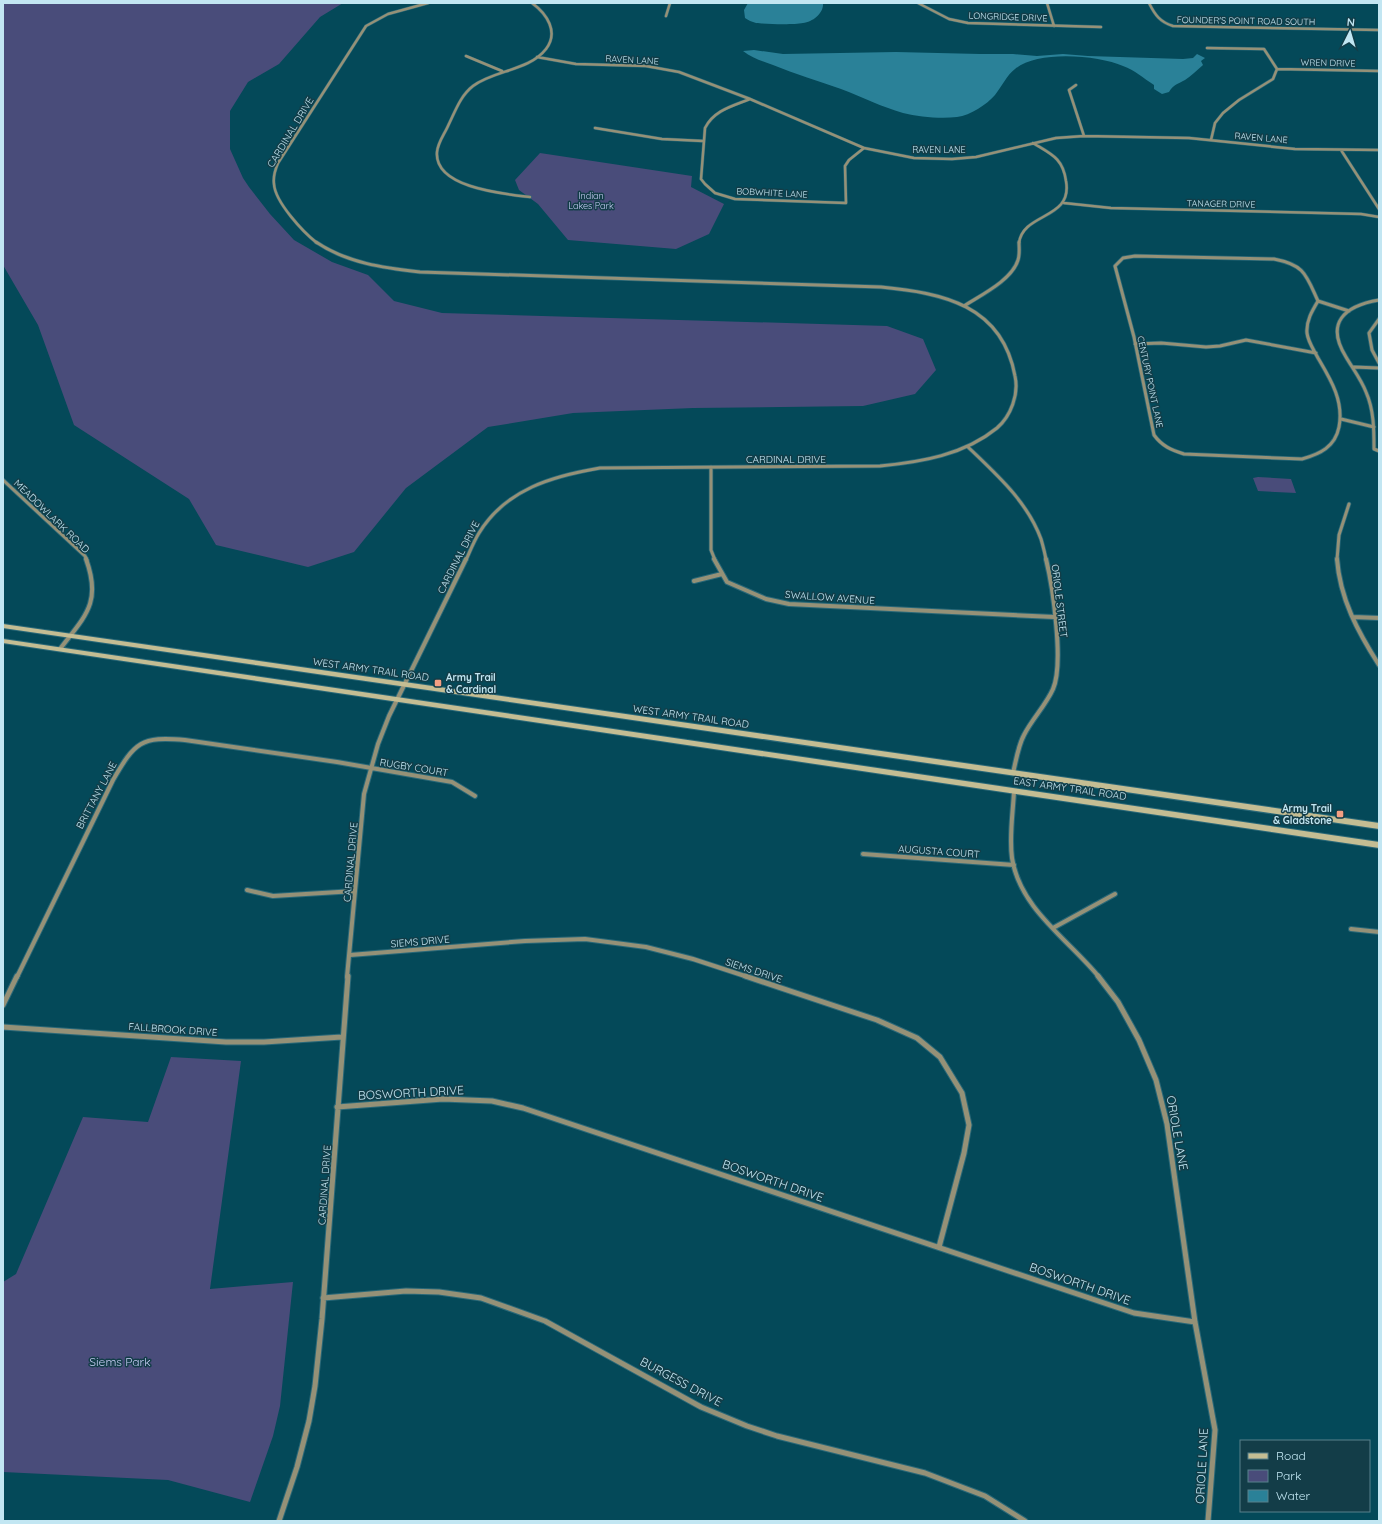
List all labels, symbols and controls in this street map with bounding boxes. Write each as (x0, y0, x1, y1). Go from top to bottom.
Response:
street label: LONGRIDGE DRIVE (968, 10, 1048, 23)
north arrow (1330, 12, 1370, 52)
street label: FOUNDER'S POINT ROAD SOUTH (1177, 14, 1315, 27)
text: N (1346, 15, 1356, 29)
street label: RAVEN LANE (605, 53, 659, 66)
street label: WREN DRIVE (1301, 57, 1355, 68)
street label: CARDINAL DRIVE (264, 94, 317, 170)
street label: RAVEN LANE (1234, 130, 1288, 145)
street label: RAVEN LANE (912, 144, 966, 155)
street label: BOBWHITE LANE (736, 185, 808, 200)
park label: Indian Lakes Park (568, 190, 614, 211)
street label: TANAGER DRIVE (1186, 197, 1256, 210)
street label: CENTURY POINT LANE (1135, 335, 1166, 429)
street label: CARDINAL DRIVE (746, 453, 826, 466)
street label: MEADOWLARK ROAD (11, 477, 92, 556)
street label: CARDINAL DRIVE (435, 518, 483, 596)
street label: ORIOLE STREET (1049, 564, 1070, 639)
street label: SWALLOW AVENUE (785, 588, 876, 607)
street label: WEST ARMY TRAIL ROAD (312, 655, 430, 684)
place label: Army Trail & Cardinal (446, 671, 496, 696)
marker: Army Trail & Cardinal (433, 678, 443, 688)
street label: WEST ARMY TRAIL ROAD (632, 702, 750, 731)
street label: RUGBY COURT (379, 756, 449, 779)
street label: BRITTANY LANE (73, 759, 120, 831)
street label: EAST ARMY TRAIL ROAD (1013, 774, 1127, 803)
place label: Army Trail & Gladstone (1273, 802, 1332, 827)
marker: Army Trail & Gladstone (1335, 809, 1345, 819)
street label: CARDINAL DRIVE (341, 821, 360, 902)
street label: AUGUSTA COURT (898, 842, 980, 861)
street label: SIEMS DRIVE (390, 932, 450, 951)
street label: SIEMS DRIVE (724, 955, 784, 986)
street label: FALLBROOK DRIVE (128, 1020, 218, 1039)
street label: BOSWORTH DRIVE (358, 1082, 464, 1103)
street label: ORIOLE LANE (1164, 1094, 1191, 1172)
street label: CARDINAL DRIVE (315, 1144, 334, 1225)
street label: BOSWORTH DRIVE (721, 1156, 826, 1205)
street label: BOSWORTH DRIVE (1028, 1259, 1133, 1308)
park label: Siems Park (89, 1354, 151, 1369)
street label: BURGESS DRIVE (638, 1354, 725, 1410)
street label: ORIOLE LANE (1192, 1428, 1211, 1504)
legend (1240, 1440, 1370, 1512)
text: Road (1276, 1448, 1306, 1463)
text: Park (1276, 1468, 1301, 1483)
text: Water (1276, 1488, 1311, 1503)

